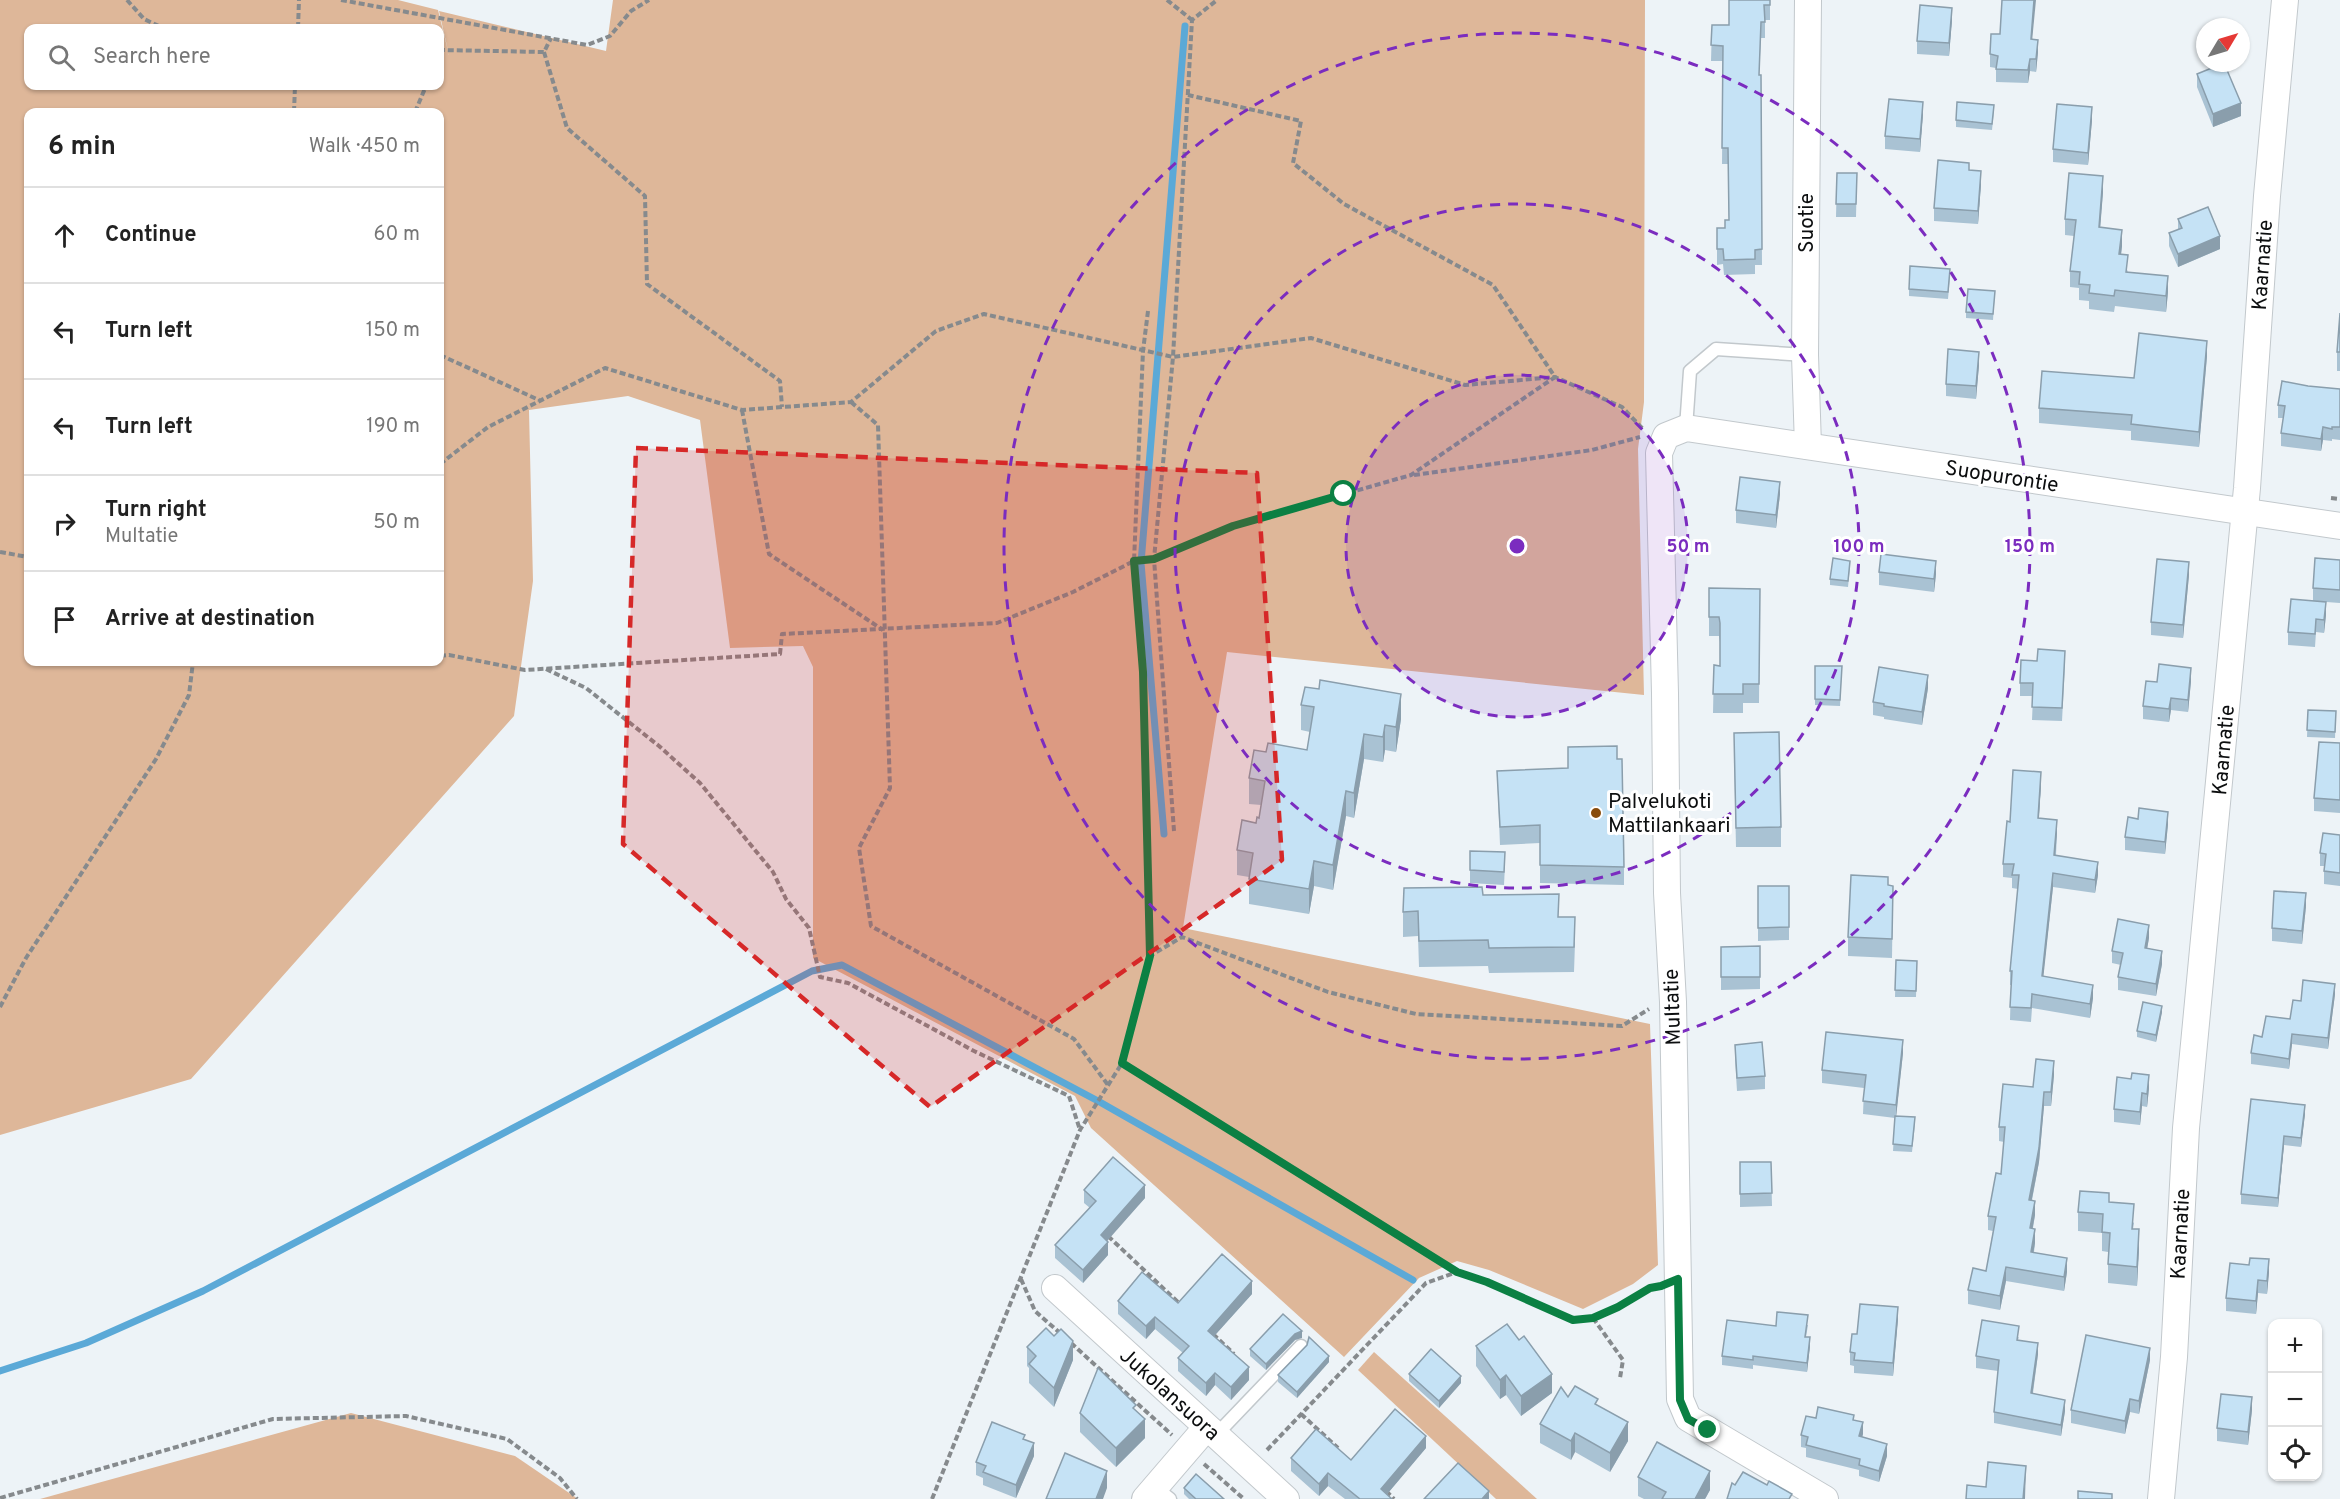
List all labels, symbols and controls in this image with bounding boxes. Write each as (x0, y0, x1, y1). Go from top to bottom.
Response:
north arrow (2196, 18, 2250, 72)
search box (24, 24, 444, 90)
icon: search (45, 41, 78, 74)
text: Search here (93, 44, 211, 71)
text: 6 min (48, 131, 116, 164)
text: Walk · 450 m (309, 134, 420, 160)
street label: Suotie (1794, 193, 1821, 253)
icon: ahead (48, 219, 81, 252)
street label: Kaarnatie (2247, 219, 2280, 311)
text: Continue (105, 222, 196, 249)
text: 60 m (374, 222, 420, 248)
icon: left (48, 315, 81, 348)
text: Turn left (105, 318, 193, 345)
text: 150 m (366, 318, 420, 344)
icon: left (48, 411, 81, 444)
text: Turn left (105, 414, 193, 441)
text: 190 m (366, 414, 420, 440)
street label: Suopurontie (1943, 455, 2061, 500)
route start (1330, 480, 1356, 506)
text: Turn right (105, 497, 207, 524)
icon: right (48, 507, 81, 540)
text: 50 m (373, 510, 420, 536)
text: Multatie (105, 524, 178, 550)
centre of rings (1507, 536, 1527, 556)
text: 50 m (1666, 536, 1710, 559)
text: 100 m (1833, 536, 1885, 559)
text: 150 m (2005, 536, 2055, 559)
icon: arrive (48, 603, 81, 636)
text: Arrive at destination (105, 606, 315, 633)
street label: Kaarnatie (2207, 704, 2242, 797)
place label: Palvelukoti Mattilankaari (1608, 789, 1731, 840)
marker: Palvelukoti Mattilankaari (1589, 806, 1603, 820)
street label: Multatie (1659, 968, 1688, 1046)
street label: Kaarnatie (2166, 1188, 2197, 1280)
map controls (2268, 1319, 2322, 1481)
button: + (2268, 1319, 2322, 1373)
street label: Jukolansuora (1113, 1343, 1225, 1447)
button: − (2268, 1373, 2322, 1427)
route end (1694, 1416, 1720, 1442)
button: locate (2268, 1427, 2322, 1481)

